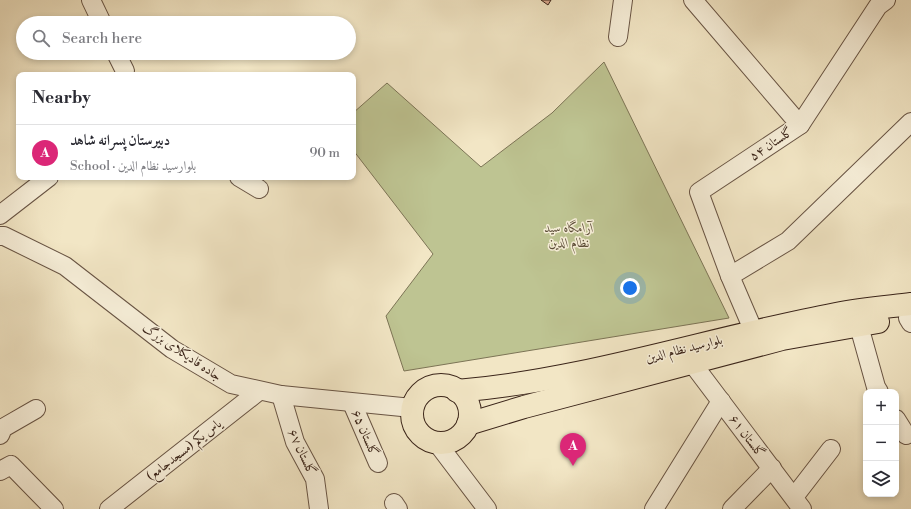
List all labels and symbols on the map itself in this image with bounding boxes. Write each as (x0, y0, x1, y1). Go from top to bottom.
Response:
street label: گلستان ۵۴ (746, 124, 796, 164)
park label: آرامگاه سید نظام الدین (544, 219, 594, 254)
your location (620, 278, 640, 298)
street label: جاده قادیکلای بزرگ (139, 320, 225, 385)
street label: بلوارسید نظام الدین (644, 332, 725, 369)
street label: گلستان ۶۵ (348, 407, 382, 459)
street label: گلستان ۶۱ (726, 412, 768, 460)
street label: یاس یکم (مسجدجامع) (143, 415, 228, 487)
street label: گلستان ۶۷ (284, 426, 320, 478)
pin: A (560, 433, 586, 466)

